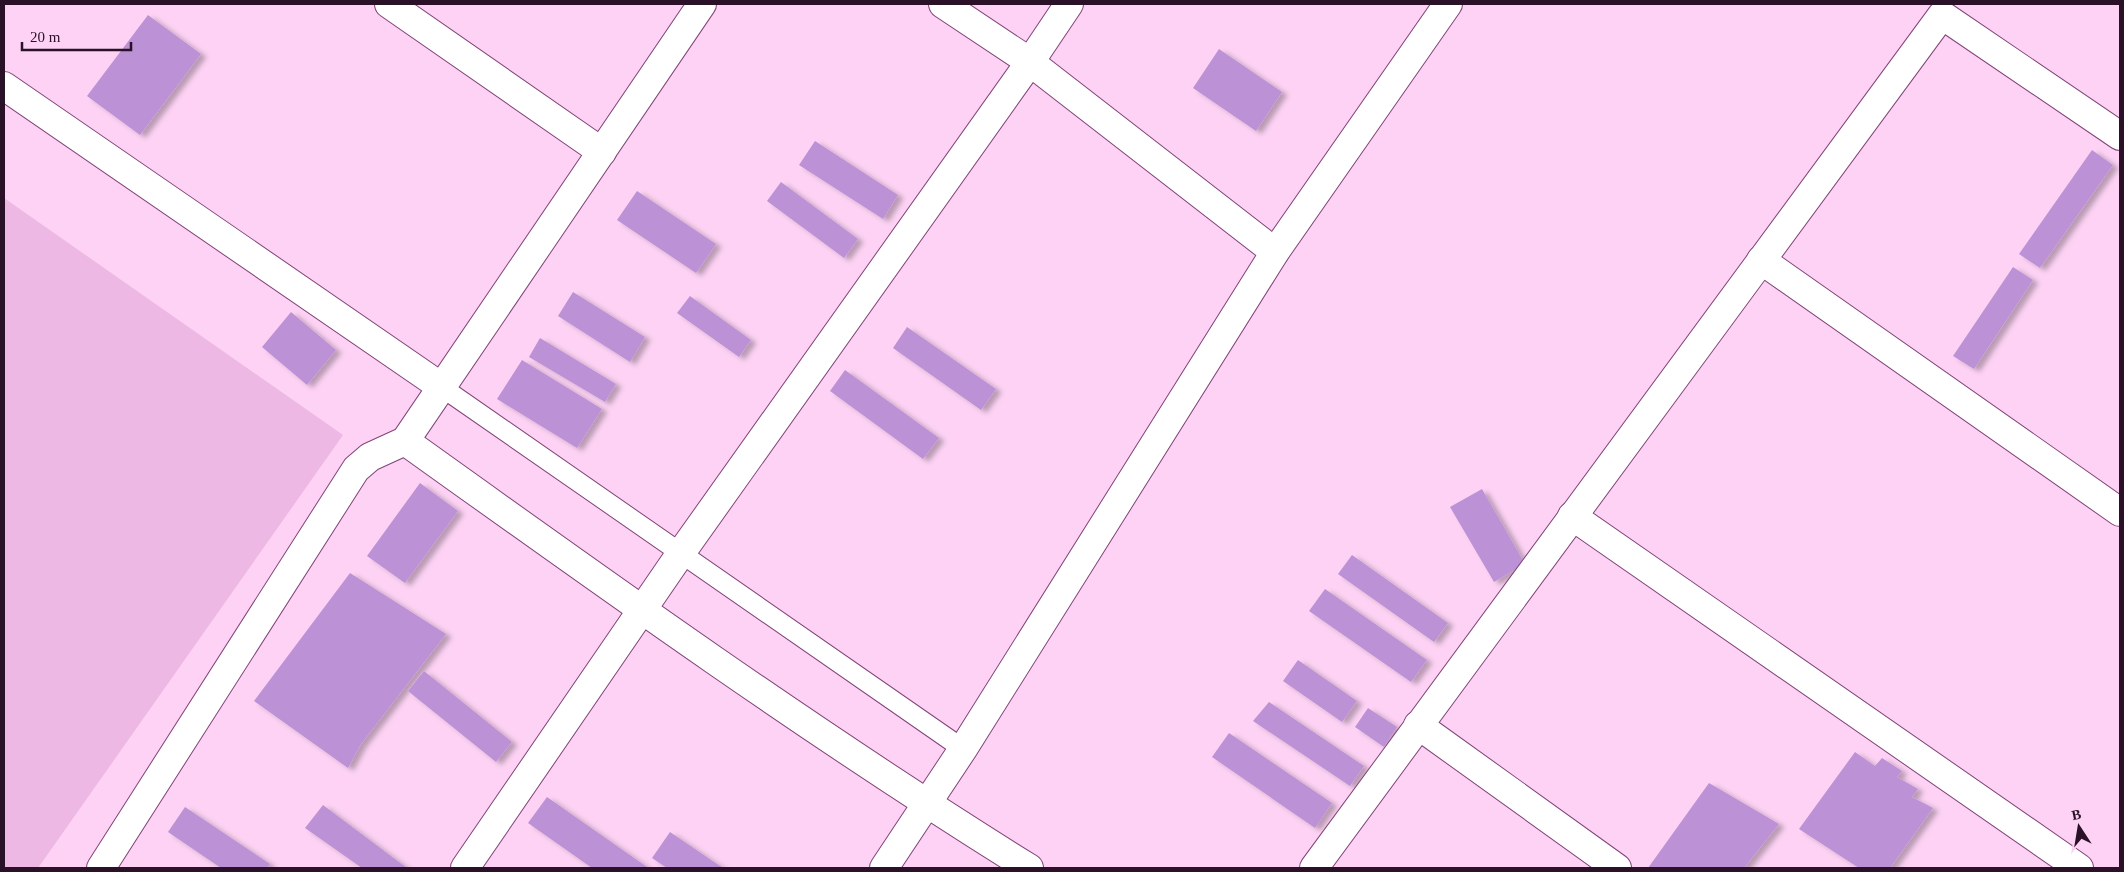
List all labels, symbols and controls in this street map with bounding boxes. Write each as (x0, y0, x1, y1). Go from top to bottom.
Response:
scale bar (22, 20, 131, 52)
text: 20 m (30, 29, 61, 45)
north arrow (2054, 802, 2104, 852)
text: B (2070, 806, 2083, 823)

